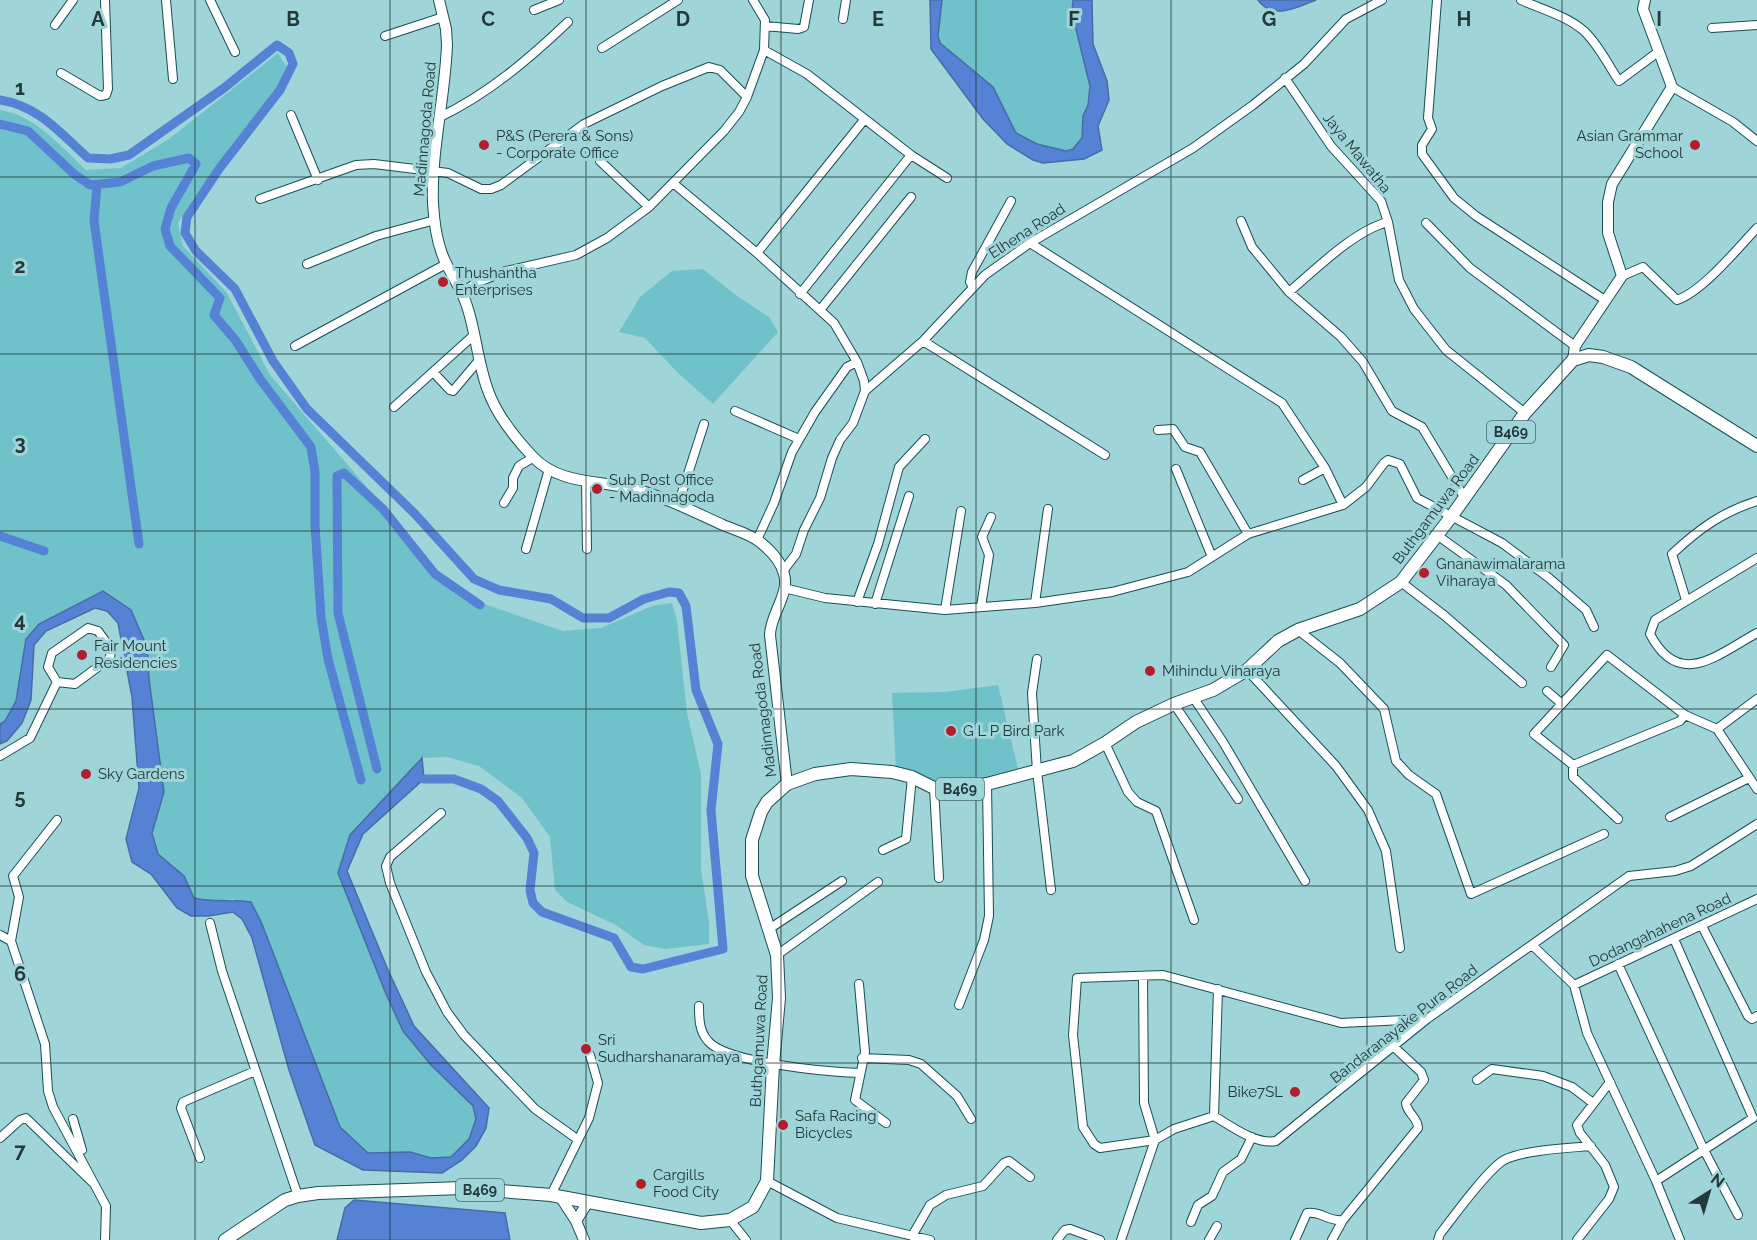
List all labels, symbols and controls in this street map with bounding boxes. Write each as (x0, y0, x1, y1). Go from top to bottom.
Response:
text: A (91, 7, 105, 31)
text: B (286, 7, 300, 31)
text: C (481, 7, 495, 31)
text: D (676, 7, 690, 31)
text: E (872, 7, 884, 31)
text: F (1068, 7, 1080, 31)
text: G (1262, 7, 1276, 31)
text: H (1457, 7, 1471, 31)
text: I (1656, 7, 1662, 31)
street label: Madinnagoda Road (410, 61, 440, 197)
text: 1 (15, 76, 25, 100)
street label: Jaya Mawatha (1319, 109, 1395, 197)
place label: P&S (Perera & Sons) - Corporate Office (496, 127, 633, 162)
place label: Asian Grammar School (1577, 127, 1684, 162)
marker: P&S (Perera & Sons) - Corporate Office (477, 138, 491, 152)
marker: Asian Grammar School (1688, 138, 1702, 152)
street label: Elhena Road (985, 200, 1069, 262)
text: 2 (14, 254, 26, 278)
place label: Thushantha Enterprises (455, 264, 537, 299)
marker: Thushantha Enterprises (436, 275, 450, 289)
road number: B469 (1487, 421, 1535, 443)
text: 3 (14, 431, 26, 455)
street label: Buthgamuwa Road (1389, 451, 1483, 567)
place label: Sub Post Office - Madinnagoda (609, 471, 714, 506)
marker: Sub Post Office - Madinnagoda (590, 482, 604, 496)
place label: Gnanawimalarama Viharaya (1436, 555, 1565, 590)
marker: Gnanawimalarama Viharaya (1417, 566, 1431, 580)
text: 4 (14, 608, 26, 632)
place label: Fair Mount Residencies (94, 637, 177, 672)
street label: Madinnagoda Road (746, 642, 780, 778)
marker: Fair Mount Residencies (75, 648, 89, 662)
place label: Mihindu Viharaya (1162, 662, 1280, 680)
marker: Mihindu Viharaya (1143, 664, 1157, 678)
place label: G L P Bird Park (963, 722, 1065, 740)
marker: G L P Bird Park (944, 724, 958, 738)
place label: Sky Gardens (98, 765, 185, 783)
marker: Sky Gardens (79, 767, 93, 781)
road number: B469 (936, 778, 984, 800)
text: 5 (14, 785, 26, 809)
street label: Dodangahahena Road (1586, 889, 1734, 971)
street label: Bandaranayake Pura Road (1327, 961, 1481, 1087)
text: 6 (14, 962, 26, 986)
street label: Buthgamuwa Road (747, 974, 771, 1108)
place label: Sri Sudharshanaramaya (598, 1031, 740, 1066)
marker: Sri Sudharshanaramaya (579, 1042, 593, 1056)
place label: Bike7SL (1228, 1083, 1283, 1101)
marker: Bike7SL (1288, 1085, 1302, 1099)
place label: Safa Racing Bicycles (795, 1107, 877, 1142)
marker: Safa Racing Bicycles (776, 1118, 790, 1132)
text: 7 (14, 1139, 26, 1163)
north arrow (1679, 1162, 1739, 1222)
place label: Cargills Food City (653, 1166, 719, 1201)
text: N (1707, 1169, 1728, 1192)
marker: Cargills Food City (634, 1177, 648, 1191)
road number: B469 (456, 1179, 504, 1201)

